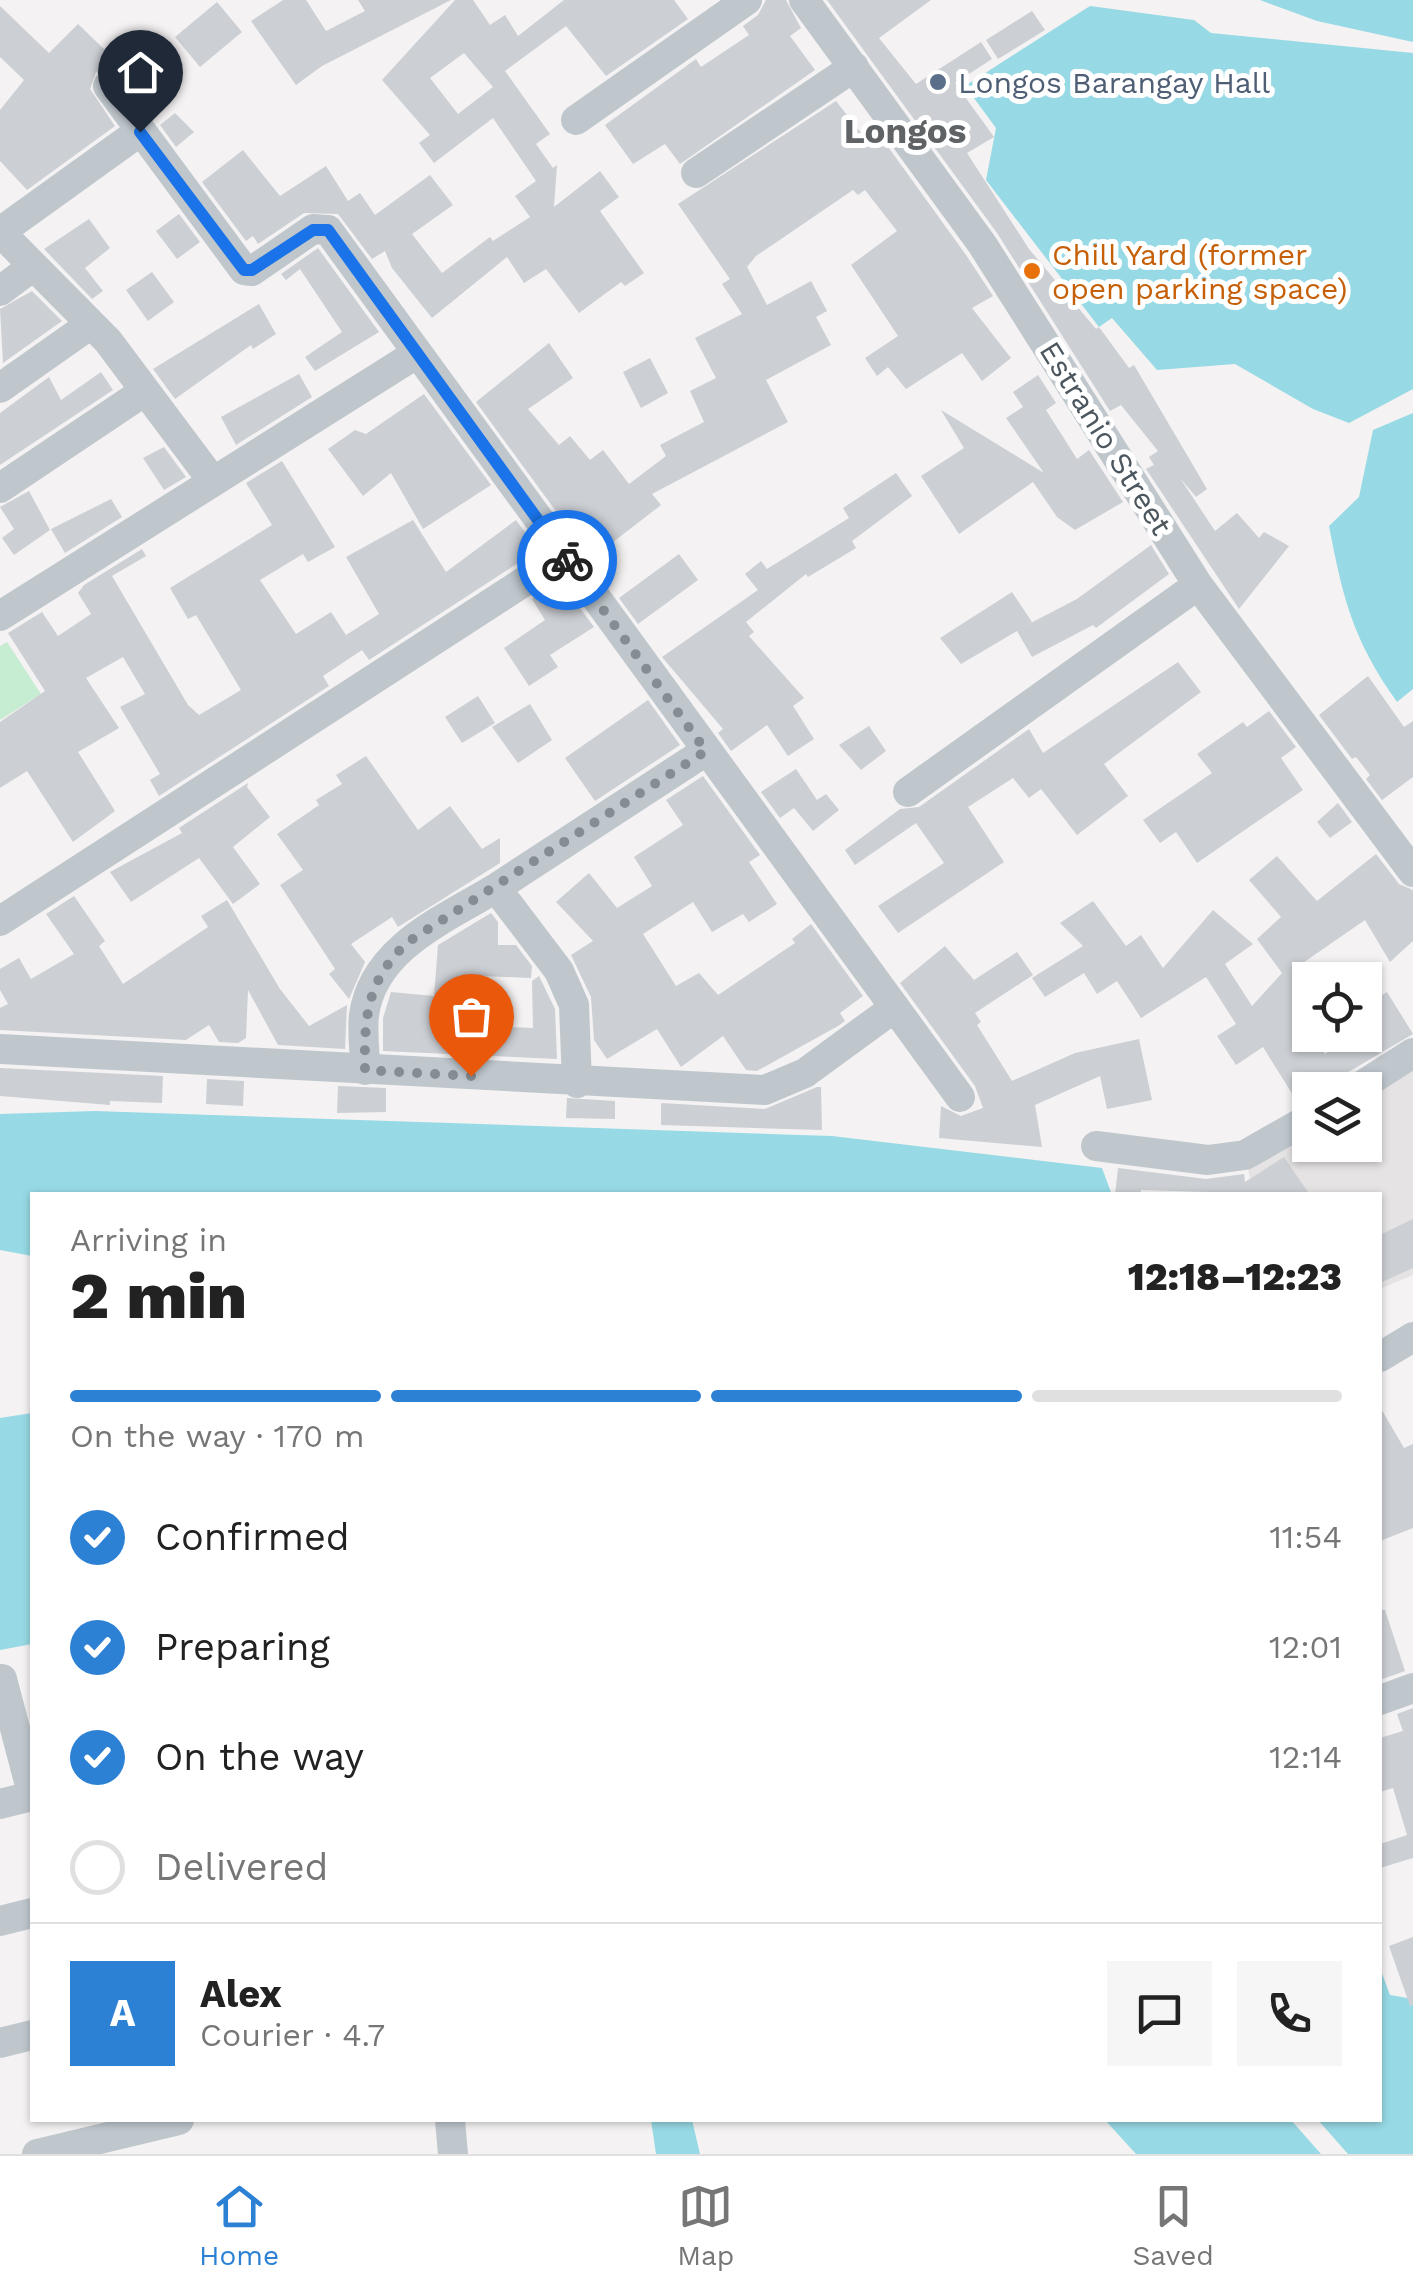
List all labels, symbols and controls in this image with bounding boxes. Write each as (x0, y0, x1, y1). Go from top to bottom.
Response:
pin (98, 30, 183, 133)
icon: home (113, 45, 168, 100)
place label: Longos Barangay Hall (958, 65, 1270, 100)
marker: Longos Barangay Hall (927, 71, 949, 93)
district label: Longos (844, 110, 966, 152)
place label: Chill Yard (former open parking space) (1052, 237, 1348, 306)
marker: Chill Yard (former open parking space) (1021, 260, 1043, 282)
street label: Estranio Street (1032, 335, 1180, 542)
courier (517, 510, 617, 610)
icon: bike (540, 533, 595, 588)
map controls (1292, 962, 1382, 1162)
button: locate (1292, 962, 1382, 1052)
pin (429, 974, 514, 1077)
icon: bag (444, 989, 499, 1044)
button: layers (1292, 1072, 1382, 1162)
text: Arriving in (70, 1221, 227, 1259)
text: 12:18–12:23 (1128, 1255, 1342, 1299)
text: 2 min (70, 1258, 247, 1334)
text: On the way · 170 m (70, 1417, 365, 1455)
icon: check (70, 1510, 125, 1565)
text: Confirmed (155, 1515, 350, 1559)
text: 11:54 (1269, 1518, 1342, 1556)
icon: check (70, 1620, 125, 1675)
text: Preparing (155, 1625, 330, 1669)
text: 12:01 (1269, 1628, 1342, 1666)
icon: check (70, 1730, 125, 1785)
text: On the way (155, 1735, 364, 1779)
text: 12:14 (1269, 1738, 1342, 1776)
text: Delivered (155, 1845, 328, 1889)
button: chat (1107, 1961, 1212, 2066)
button: phone (1237, 1961, 1342, 2066)
text: Alex (200, 1972, 282, 2016)
text: A (110, 1991, 135, 2035)
text: Courier · 4.7 (200, 2016, 385, 2054)
tab: Home (199, 2179, 279, 2272)
tab: Map (677, 2179, 734, 2272)
tab: Saved (1133, 2179, 1214, 2272)

